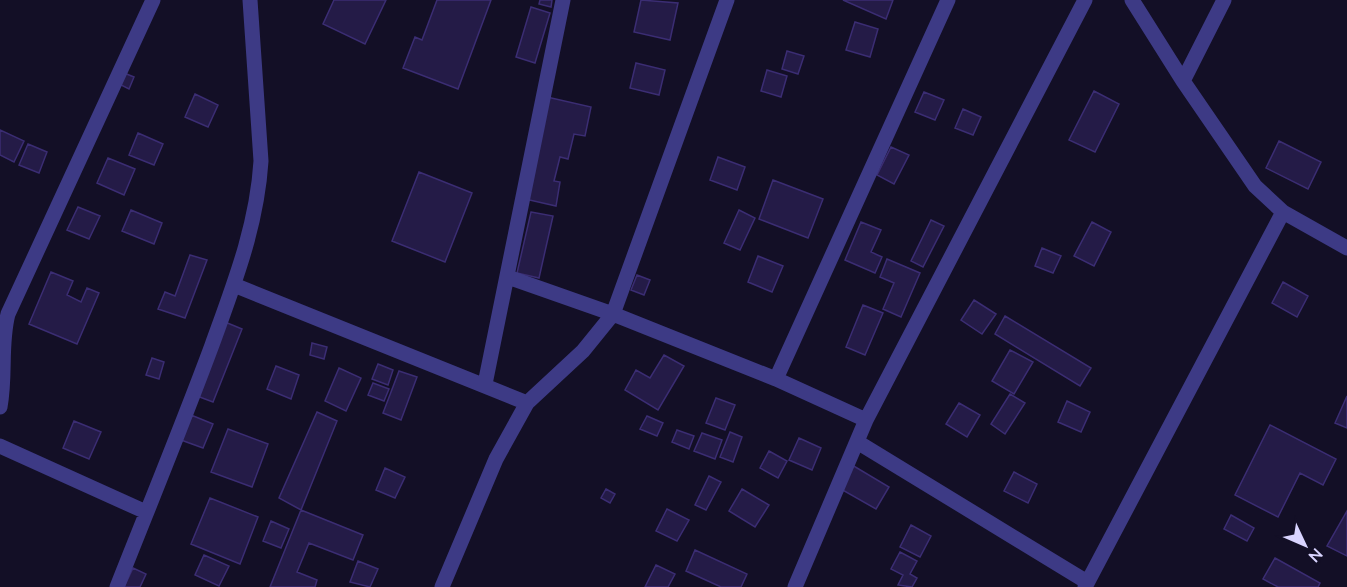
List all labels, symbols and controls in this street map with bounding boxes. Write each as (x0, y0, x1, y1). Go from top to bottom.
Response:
north arrow (1275, 515, 1335, 575)
text: N (1304, 544, 1327, 567)

